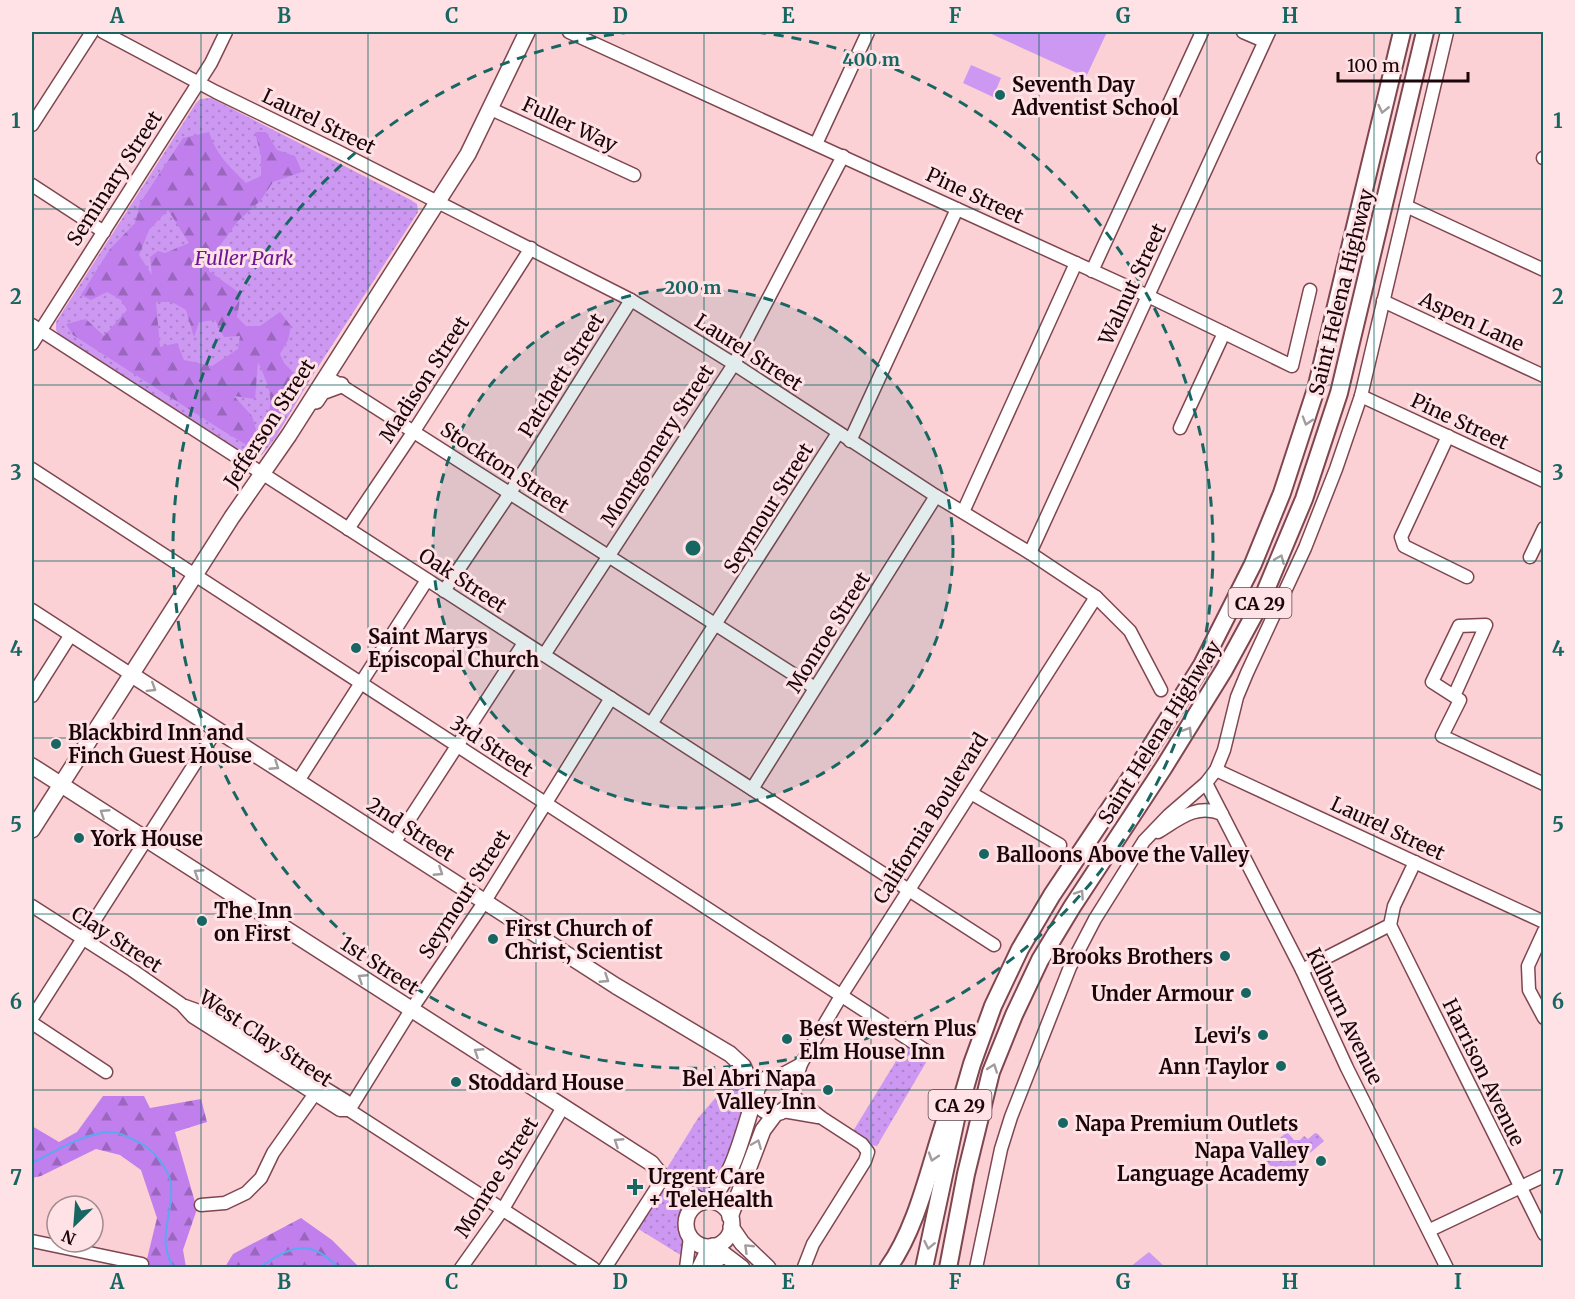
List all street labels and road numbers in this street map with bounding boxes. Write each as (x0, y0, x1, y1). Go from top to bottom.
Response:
street label: Laurel Street (258, 83, 380, 159)
street label: Fuller Way (518, 91, 622, 157)
street label: Seminary Street (61, 106, 167, 250)
street label: Pine Street (922, 161, 1028, 229)
street label: Saint Helena Highway (1303, 186, 1379, 398)
street label: Walnut Street (1093, 219, 1171, 350)
street label: Aspen Lane (1415, 285, 1528, 356)
street label: Patchett Street (513, 308, 609, 442)
street label: Laurel Street (691, 308, 808, 396)
street label: Madison Street (374, 311, 474, 447)
street label: Jefferson Street (218, 354, 320, 493)
street label: Montgomery Street (595, 359, 719, 531)
street label: Pine Street (1407, 387, 1513, 455)
street label: Stockton Street (436, 416, 574, 518)
street label: Seymour Street (718, 438, 818, 578)
street label: Oak Street (414, 542, 512, 618)
street label: Monroe Street (781, 567, 875, 697)
road number: CA 29 (1228, 588, 1292, 618)
street label: Saint Helena Highway (1092, 635, 1226, 829)
street label: 3rd Street (446, 710, 538, 782)
street label: California Boulevard (867, 728, 993, 908)
street label: Laurel Street (1327, 791, 1449, 865)
street label: 2nd Street (363, 792, 460, 867)
street label: Seymour Street (413, 824, 515, 963)
street label: Clay Street (67, 900, 167, 978)
street label: 1st Street (336, 930, 424, 1000)
street label: Kilburn Avenue (1301, 944, 1389, 1088)
street label: West Clay Street (194, 984, 337, 1092)
street label: Harrison Avenue (1438, 994, 1530, 1150)
road number: CA 29 (928, 1090, 992, 1120)
street label: Monroe Street (449, 1112, 543, 1242)

